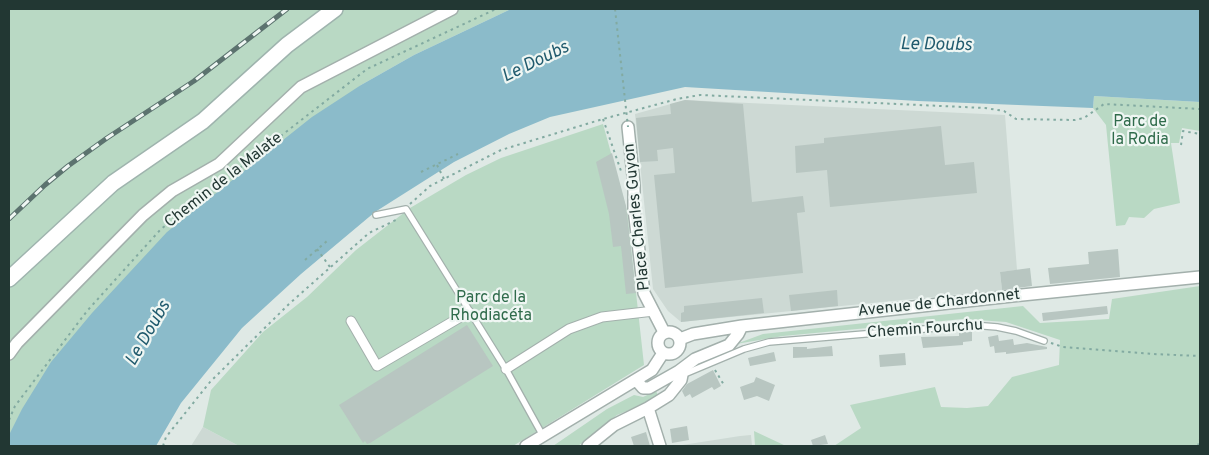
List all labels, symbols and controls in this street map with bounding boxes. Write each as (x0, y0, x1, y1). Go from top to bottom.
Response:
water label: Le Doubs (900, 35, 972, 57)
water label: Le Doubs (499, 38, 573, 88)
park label: Parc de la Rodia (1111, 113, 1169, 151)
street label: Chemin de la Malate (161, 129, 287, 233)
street label: Place Charles Guyon (621, 142, 655, 292)
street label: Avenue de Chardonnet (857, 286, 1021, 322)
park label: Parc de la Rhodiacéta (450, 289, 532, 327)
water label: Le Doubs (122, 298, 176, 370)
street label: Chemin Fourchu (866, 316, 984, 344)

